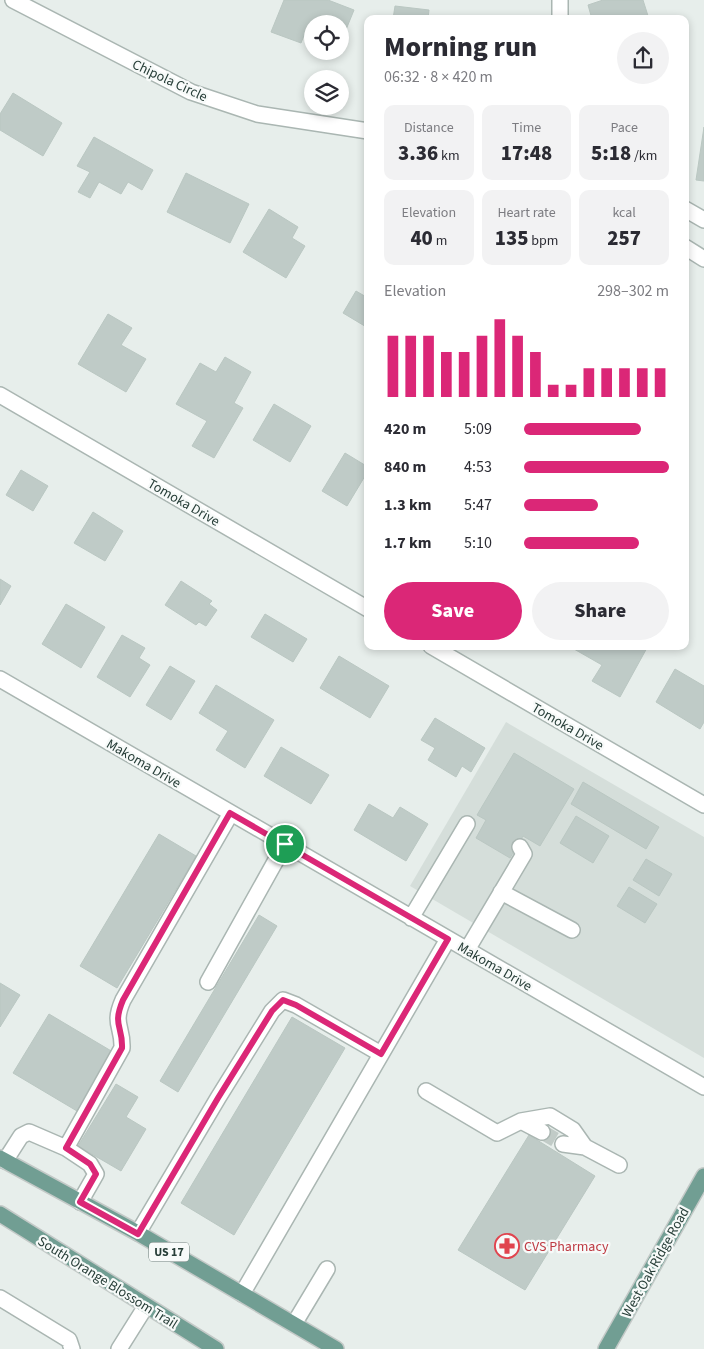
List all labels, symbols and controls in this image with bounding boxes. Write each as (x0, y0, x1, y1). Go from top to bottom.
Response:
map controls (304, 15, 349, 115)
button: locate (304, 15, 349, 60)
text: Morning run (384, 27, 537, 67)
button: share (617, 32, 669, 84)
street label: Chipola Circle (129, 55, 211, 107)
text: 06:32 · 8 × 420 m (384, 66, 493, 88)
button: layers (304, 70, 349, 115)
text: Distance (404, 118, 454, 138)
text: Time (512, 118, 541, 138)
text: Pace (610, 118, 638, 138)
text: 3.36 (398, 138, 438, 168)
text: 17:48 (501, 138, 552, 168)
text: 5:18 (591, 138, 631, 168)
text: km (438, 146, 460, 166)
text: /km (631, 146, 657, 166)
text: Elevation (402, 203, 456, 223)
text: Heart rate (497, 203, 556, 223)
text: kcal (612, 203, 636, 223)
text: 40 (410, 223, 433, 253)
text: 135 (495, 223, 528, 253)
text: 257 (607, 223, 641, 253)
text: m (433, 231, 447, 251)
text: bpm (528, 231, 558, 251)
text: Elevation (384, 280, 446, 302)
text: 298–302 m (597, 280, 669, 302)
text: 420 m (384, 418, 426, 440)
text: 5:09 (464, 418, 492, 440)
text: 840 m (384, 456, 426, 478)
text: 4:53 (464, 456, 492, 478)
street label: Tomoka Drive (144, 474, 223, 532)
text: 1.3 km (384, 494, 431, 516)
text: 5:47 (464, 494, 492, 516)
text: 1.7 km (384, 532, 431, 554)
text: 5:10 (464, 532, 492, 554)
button: Save (384, 582, 522, 640)
button: Share (532, 582, 669, 640)
street label: Tomoka Drive (528, 698, 607, 756)
street label: Makoma Drive (102, 734, 185, 793)
pin (264, 823, 306, 865)
icon: arrive (271, 830, 299, 858)
street label: Makoma Drive (453, 937, 536, 996)
street label: West Oak Ridge Road (617, 1204, 694, 1321)
street label: South Orange Blossom Trail (34, 1232, 182, 1334)
pharmacy icon: CVS Pharmacy (494, 1233, 520, 1259)
place label: CVS Pharmacy (524, 1237, 609, 1257)
road number: US 17 (149, 1242, 189, 1262)

